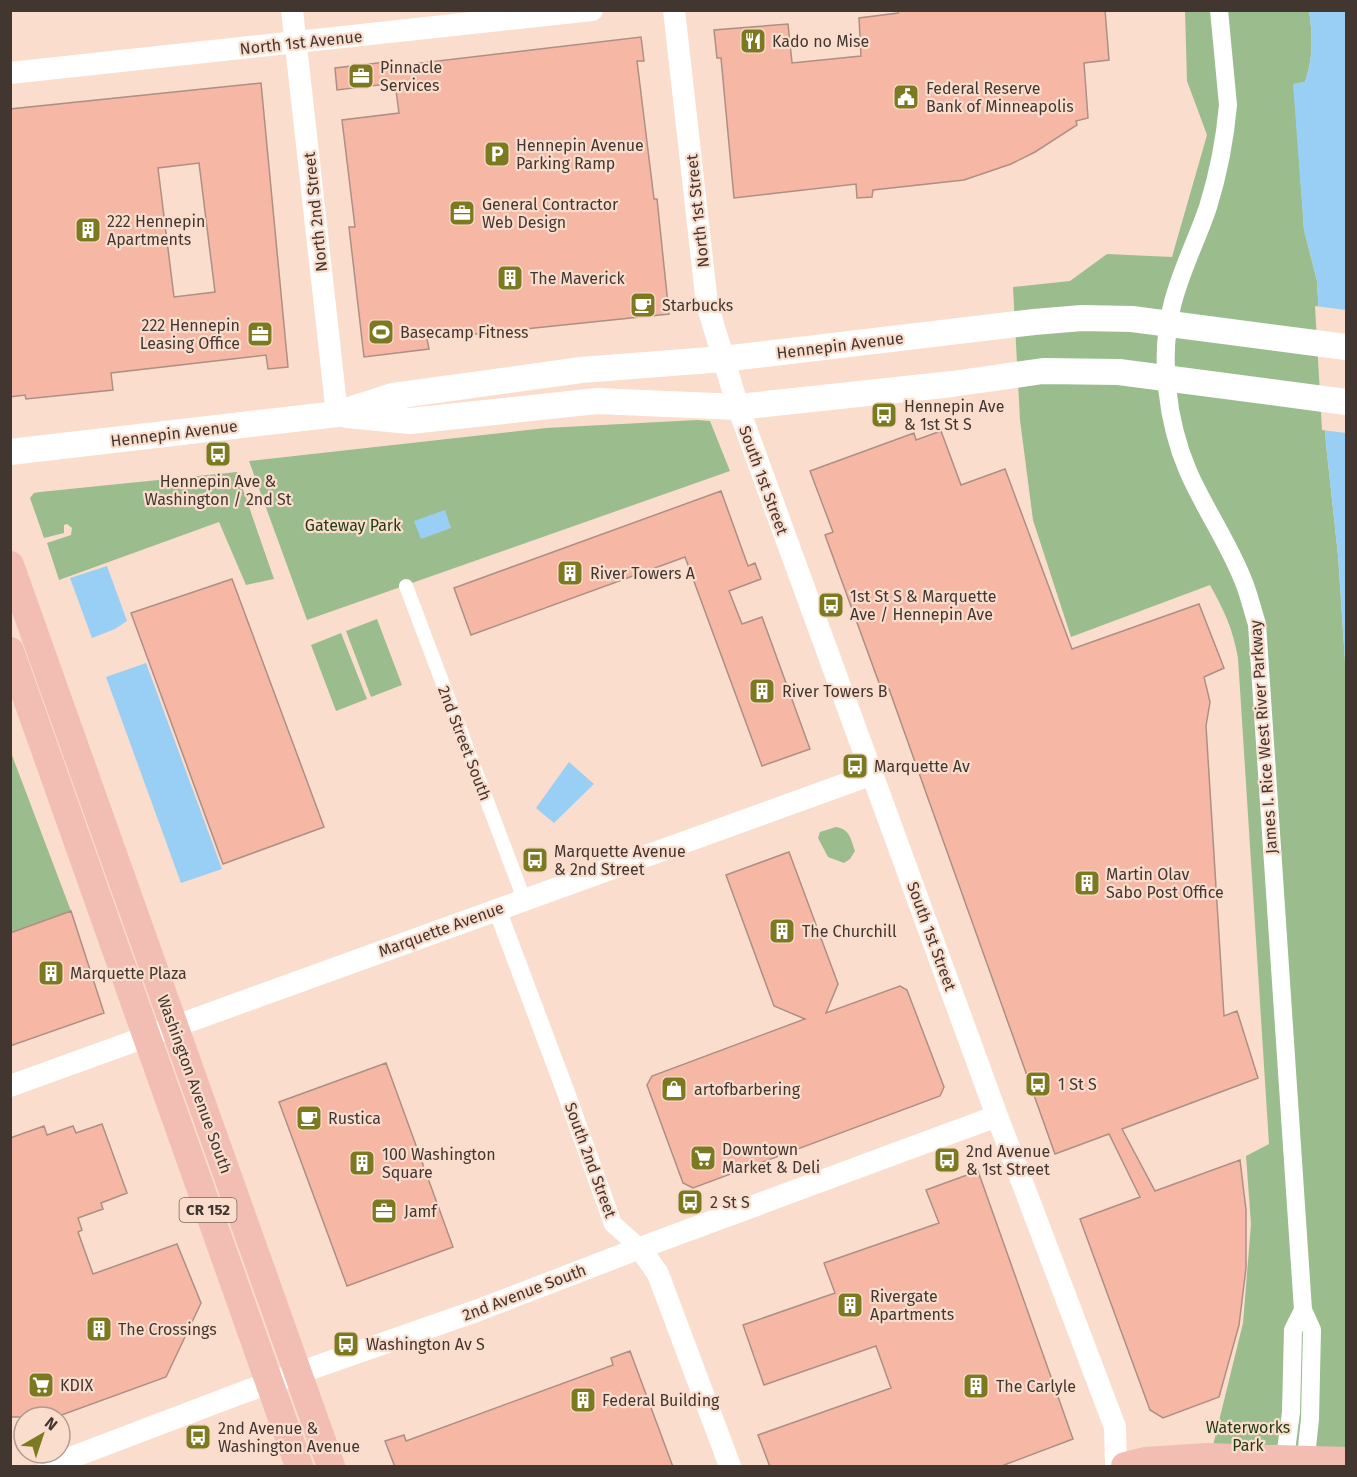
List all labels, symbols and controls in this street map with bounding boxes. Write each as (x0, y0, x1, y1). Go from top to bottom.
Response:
restaurant icon: Kado no Mise (738, 26, 768, 56)
street label: North 1st Avenue (239, 27, 363, 58)
place label: Kado no Mise (772, 32, 869, 51)
place label: Pinnacle Services (380, 58, 442, 95)
office icon: Pinnacle Services (346, 61, 376, 91)
place label: Federal Reserve Bank of Minneapolis (926, 79, 1074, 116)
public building icon: Federal Reserve Bank of Minneapolis (891, 82, 921, 112)
place label: Hennepin Avenue Parking Ramp (516, 136, 644, 173)
parking icon: Hennepin Avenue Parking Ramp (482, 139, 512, 169)
street label: North 2nd Street (300, 151, 331, 273)
street label: North 1st Street (682, 153, 713, 268)
place label: General Contractor Web Design (482, 195, 619, 232)
office icon: General Contractor Web Design (447, 198, 477, 228)
place label: 222 Hennepin Apartments (107, 212, 205, 249)
building icon: 222 Hennepin Apartments (73, 215, 103, 245)
building icon: The Maverick (495, 263, 525, 293)
place label: The Maverick (530, 269, 625, 288)
cafe icon: Starbucks (628, 290, 658, 320)
place label: Starbucks (662, 296, 733, 315)
place label: 222 Hennepin Leasing Office (140, 316, 240, 353)
sports icon: Basecamp Fitness (366, 317, 396, 347)
office icon: 222 Hennepin Leasing Office (245, 319, 275, 349)
place label: Basecamp Fitness (400, 323, 529, 342)
street label: Hennepin Avenue (775, 328, 905, 363)
place label: Hennepin Ave & 1st St S (904, 397, 1004, 434)
bus stop icon: Hennepin Ave & 1st St S (869, 400, 899, 430)
street label: Hennepin Avenue (109, 416, 239, 451)
street label: South 1st Street (735, 423, 792, 537)
bus stop icon: Hennepin Ave & Washington / 2nd St (203, 439, 233, 469)
place label: Hennepin Ave & Washington / 2nd St (145, 472, 292, 509)
park label: Gateway Park (305, 516, 402, 535)
building icon: River Towers A (555, 558, 585, 588)
place label: River Towers A (590, 564, 696, 583)
place label: 1st St S & Marquette Ave / Hennepin Ave (850, 587, 997, 624)
bus stop icon: 1st St S & Marquette Ave / Hennepin Ave (816, 590, 846, 620)
street label: James I. Rice West River Parkway (1246, 619, 1281, 855)
building icon: River Towers B (747, 676, 777, 706)
place label: River Towers B (782, 682, 888, 701)
street label: 2nd Street South (434, 683, 495, 803)
bus stop icon: Marquette Av (840, 751, 870, 781)
place label: Marquette Av (874, 757, 970, 776)
place label: Marquette Avenue & 2nd Street (554, 842, 686, 879)
bus stop icon: Marquette Avenue & 2nd Street (520, 845, 550, 875)
place label: Martin Olav Sabo Post Office (1106, 865, 1224, 902)
building icon: Martin Olav Sabo Post Office (1072, 868, 1102, 898)
street label: South 1st Street (903, 879, 960, 993)
street label: Marquette Avenue (376, 898, 506, 961)
building icon: The Churchill (767, 916, 797, 946)
place label: The Churchill (802, 922, 897, 941)
building icon: Marquette Plaza (36, 958, 66, 988)
place label: Marquette Plaza (70, 964, 187, 983)
street label: Washington Avenue South (153, 992, 236, 1176)
bus stop icon: 1 St S (1023, 1069, 1053, 1099)
shop icon: artofbarbering (659, 1074, 689, 1104)
place label: 1 St S (1058, 1075, 1097, 1094)
place label: artofbarbering (694, 1080, 801, 1099)
street label: South 2nd Street (561, 1100, 620, 1221)
cafe icon: Rustica (294, 1103, 324, 1133)
place label: Rustica (328, 1109, 381, 1128)
place label: Downtown Market & Deli (722, 1140, 820, 1177)
place label: 2nd Avenue & 1st Street (966, 1142, 1050, 1179)
supermarket icon: Downtown Market & Deli (688, 1143, 718, 1173)
place label: 100 Washington Square (382, 1145, 496, 1182)
bus stop icon: 2nd Avenue & 1st Street (932, 1145, 962, 1175)
building icon: 100 Washington Square (347, 1148, 377, 1178)
bus stop icon: 2 St S (675, 1187, 705, 1217)
place label: 2 St S (710, 1193, 750, 1212)
office icon: Jamf (369, 1196, 399, 1226)
road number: CR 152 (180, 1198, 236, 1222)
place label: Jamf (404, 1202, 438, 1221)
street label: 2nd Avenue South (460, 1260, 589, 1325)
place label: Rivergate Apartments (870, 1287, 954, 1324)
building icon: Rivergate Apartments (835, 1290, 865, 1320)
building icon: The Crossings (84, 1314, 114, 1344)
place label: The Crossings (118, 1320, 217, 1339)
bus stop icon: Washington Av S (331, 1329, 361, 1359)
place label: Washington Av S (366, 1335, 485, 1354)
supermarket icon: KDIX (26, 1370, 56, 1400)
building icon: The Carlyle (961, 1371, 991, 1401)
place label: KDIX (60, 1376, 93, 1395)
place label: The Carlyle (996, 1377, 1076, 1396)
building icon: Federal Building (568, 1385, 598, 1415)
place label: Federal Building (602, 1391, 720, 1410)
north arrow (12, 1405, 72, 1465)
text: N (41, 1413, 61, 1434)
park label: Waterworks Park (1206, 1418, 1290, 1455)
place label: 2nd Avenue & Washington Avenue (218, 1419, 360, 1456)
bus stop icon: 2nd Avenue & Washington Avenue (183, 1422, 213, 1452)

